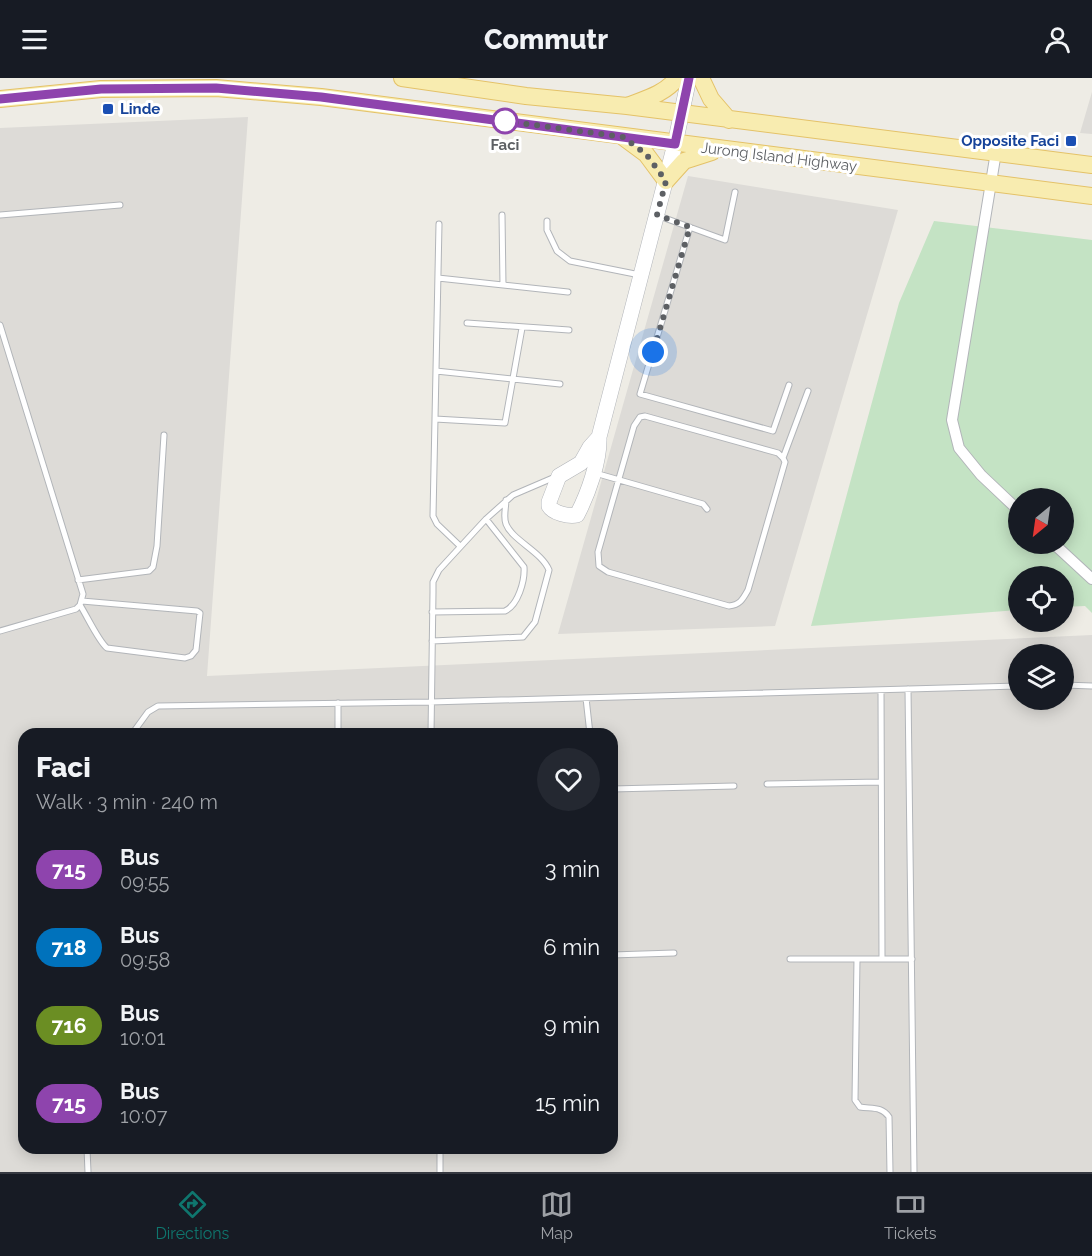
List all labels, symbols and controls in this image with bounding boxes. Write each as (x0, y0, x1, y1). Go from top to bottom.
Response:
icon: menu (18, 23, 51, 56)
icon: person (1041, 23, 1074, 56)
text: Commutr (484, 24, 608, 55)
place label: Linde (120, 100, 160, 118)
marker: Linde (101, 102, 115, 116)
marker: Faci (492, 108, 518, 134)
place label: Opposite Faci (961, 132, 1059, 150)
marker: Opposite Faci (1064, 134, 1078, 148)
place label: Faci (491, 136, 519, 154)
street label: Jurong Island Highway (700, 138, 858, 176)
your location (638, 337, 668, 367)
north arrow (1008, 488, 1074, 554)
map controls (1008, 488, 1074, 710)
button: locate (1008, 566, 1074, 632)
button: layers (1008, 644, 1074, 710)
button: heart (537, 748, 600, 811)
text: Faci (36, 751, 91, 784)
text: Walk · 3 min · 240 m (36, 790, 218, 814)
text: Bus (120, 844, 159, 870)
text: 3 min (545, 856, 600, 882)
text: 715 (52, 857, 86, 882)
text: 09:55 (120, 870, 170, 894)
text: Bus (120, 922, 159, 948)
text: 6 min (543, 934, 600, 960)
text: 718 (52, 935, 86, 960)
text: 09:58 (120, 948, 170, 972)
text: Bus (120, 1000, 159, 1026)
text: 9 min (544, 1012, 600, 1038)
text: 716 (52, 1013, 86, 1038)
text: 10:01 (120, 1026, 165, 1050)
text: Bus (120, 1078, 159, 1104)
text: 15 min (535, 1090, 600, 1116)
text: 715 (52, 1091, 86, 1116)
text: 10:07 (120, 1104, 167, 1128)
tab: Directions (155, 1188, 229, 1243)
tab: Map (540, 1188, 573, 1243)
tab: Tickets (884, 1188, 937, 1243)

